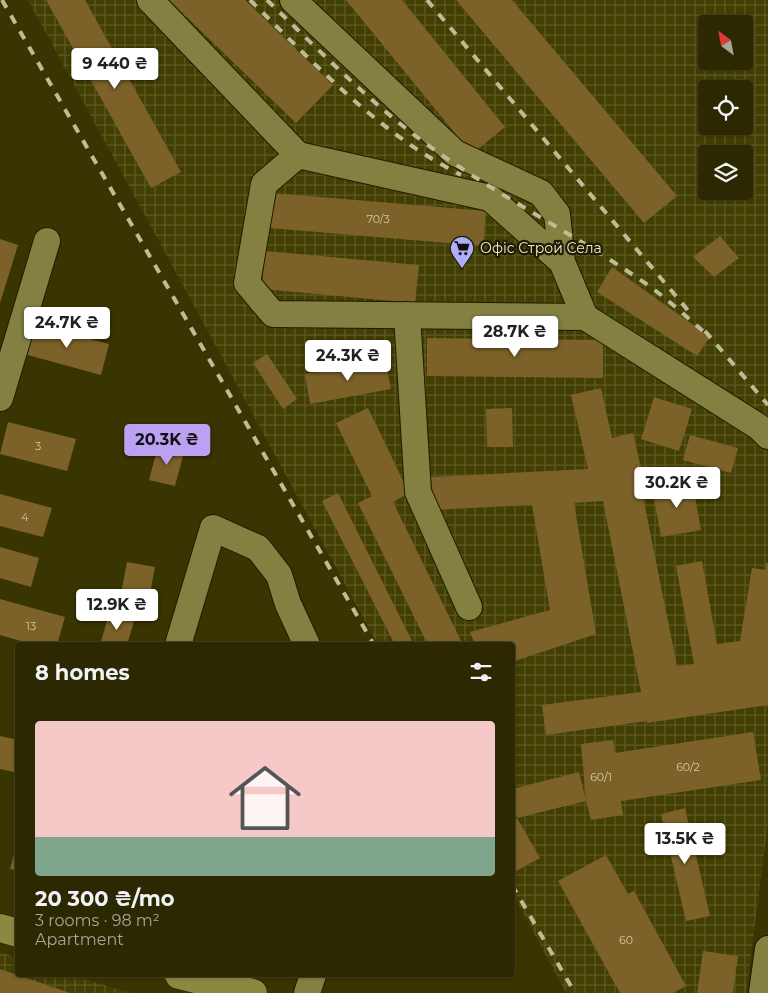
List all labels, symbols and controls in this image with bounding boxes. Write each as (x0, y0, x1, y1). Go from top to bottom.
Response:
north arrow (698, 15, 752, 70)
map controls (698, 15, 753, 200)
pin: 9 440 ₴ (69, 48, 161, 90)
text: 9 440 ₴ (82, 54, 148, 73)
button: locate (698, 80, 753, 135)
button: layers (698, 145, 753, 200)
house number: 70/3 (366, 212, 390, 226)
supermarket icon: Офіс Строй Села (449, 235, 475, 269)
place label: Офіс Строй Села (480, 239, 602, 257)
pin: 24.7K ₴ (21, 306, 113, 349)
text: 24.7K ₴ (35, 313, 99, 332)
pin: 28.7K ₴ (469, 316, 561, 358)
text: 28.7K ₴ (483, 322, 547, 341)
pin: 24.3K ₴ (302, 340, 394, 382)
text: 24.3K ₴ (316, 346, 380, 365)
pin: 20.3K ₴ (121, 424, 213, 466)
text: 20.3K ₴ (135, 430, 199, 449)
house number: 3 (35, 439, 41, 453)
pin: 30.2K ₴ (631, 466, 723, 509)
text: 30.2K ₴ (645, 473, 709, 492)
house number: 4 (21, 510, 29, 524)
pin: 12.9K ₴ (71, 588, 163, 631)
text: 12.9K ₴ (87, 595, 147, 614)
house number: 13 (26, 619, 36, 633)
icon: filters (467, 658, 495, 686)
text: 8 homes (35, 660, 130, 685)
icon: home (220, 753, 310, 843)
house number: 60/2 (676, 760, 700, 774)
house number: 60/1 (590, 770, 612, 784)
pin: 13.5K ₴ (639, 822, 731, 865)
text: 13.5K ₴ (655, 829, 715, 848)
text: 20 300 ₴/mo (35, 886, 175, 911)
text: 3 rooms · 98 m² (35, 911, 160, 930)
text: Apartment (35, 930, 124, 949)
house number: 60 (619, 933, 633, 947)

